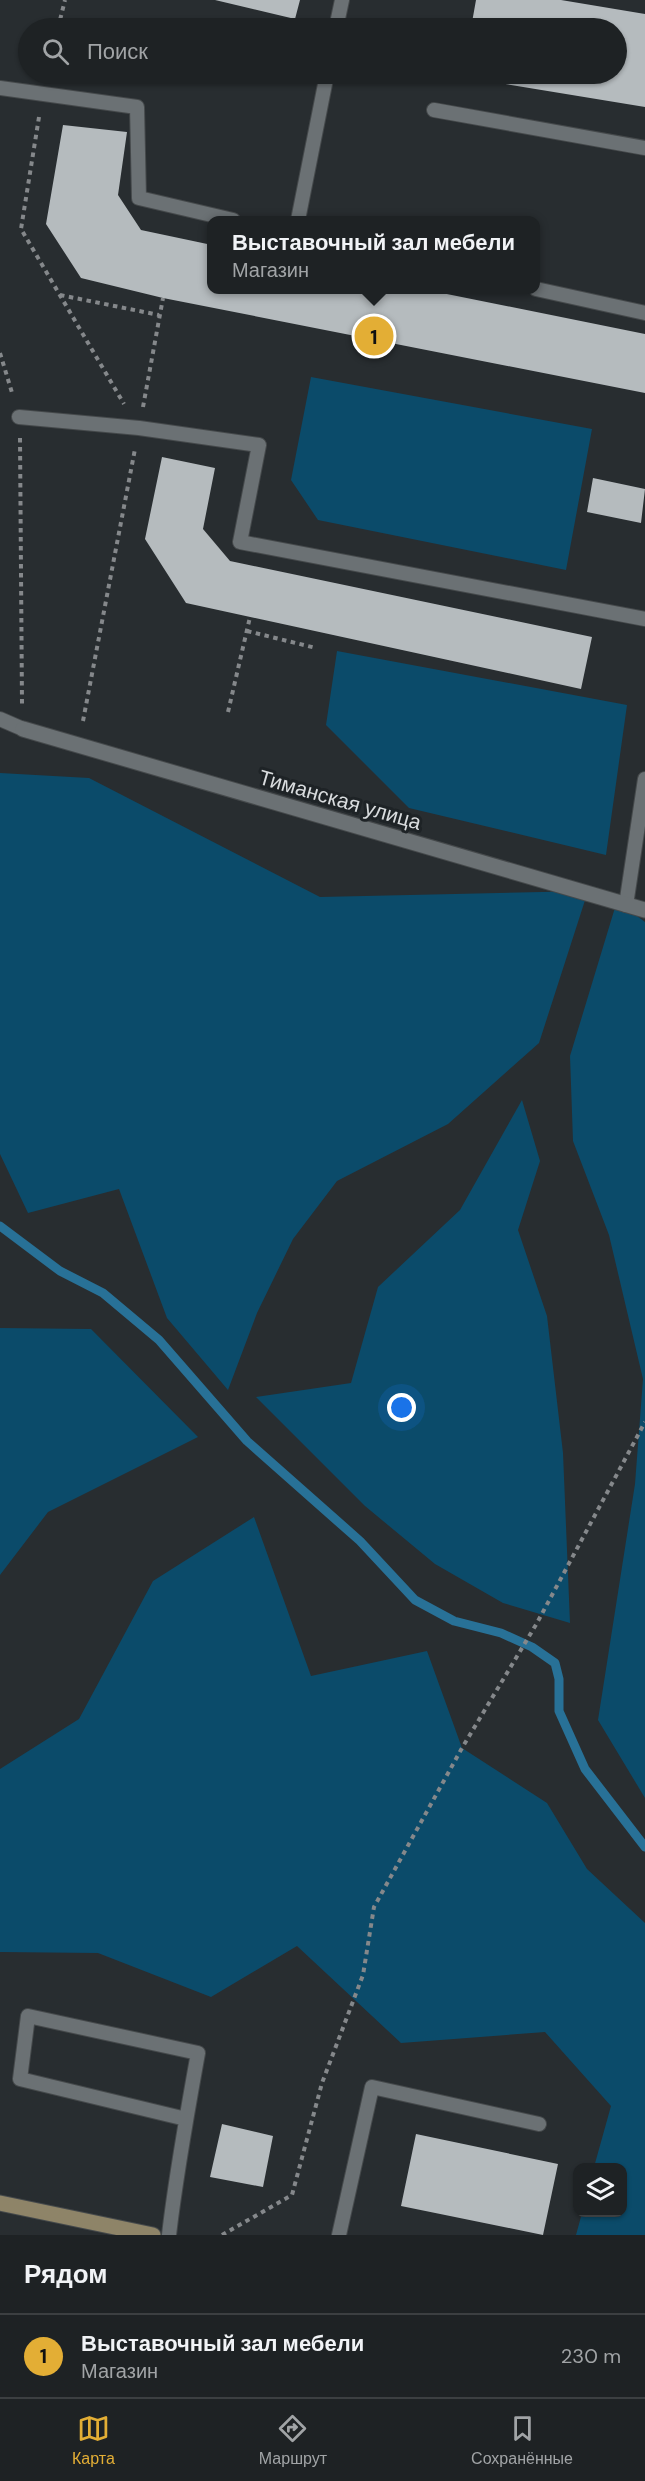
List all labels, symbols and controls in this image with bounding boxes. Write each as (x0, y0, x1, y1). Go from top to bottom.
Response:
search box (18, 18, 627, 84)
icon: search (39, 35, 72, 68)
text: Поиск (87, 37, 148, 66)
popup (207, 216, 540, 294)
text: Выставочный зал мебели (232, 228, 515, 257)
text: Магазин (232, 257, 309, 283)
pin: 1 (354, 314, 394, 358)
street label: Тиманская улица (255, 763, 425, 837)
your location (387, 1393, 416, 1422)
map controls (573, 2163, 627, 2217)
button: layers (573, 2163, 627, 2217)
text: Рядом (24, 2257, 107, 2291)
text: Выставочный зал мебели (81, 2329, 364, 2358)
text: 1 (40, 2343, 47, 2369)
text: 230 m (561, 2343, 621, 2369)
text: Магазин (81, 2358, 158, 2384)
tab: Карта (72, 2412, 115, 2469)
tab: Маршрут (259, 2412, 327, 2469)
tab: Сохранённые (471, 2412, 573, 2469)

